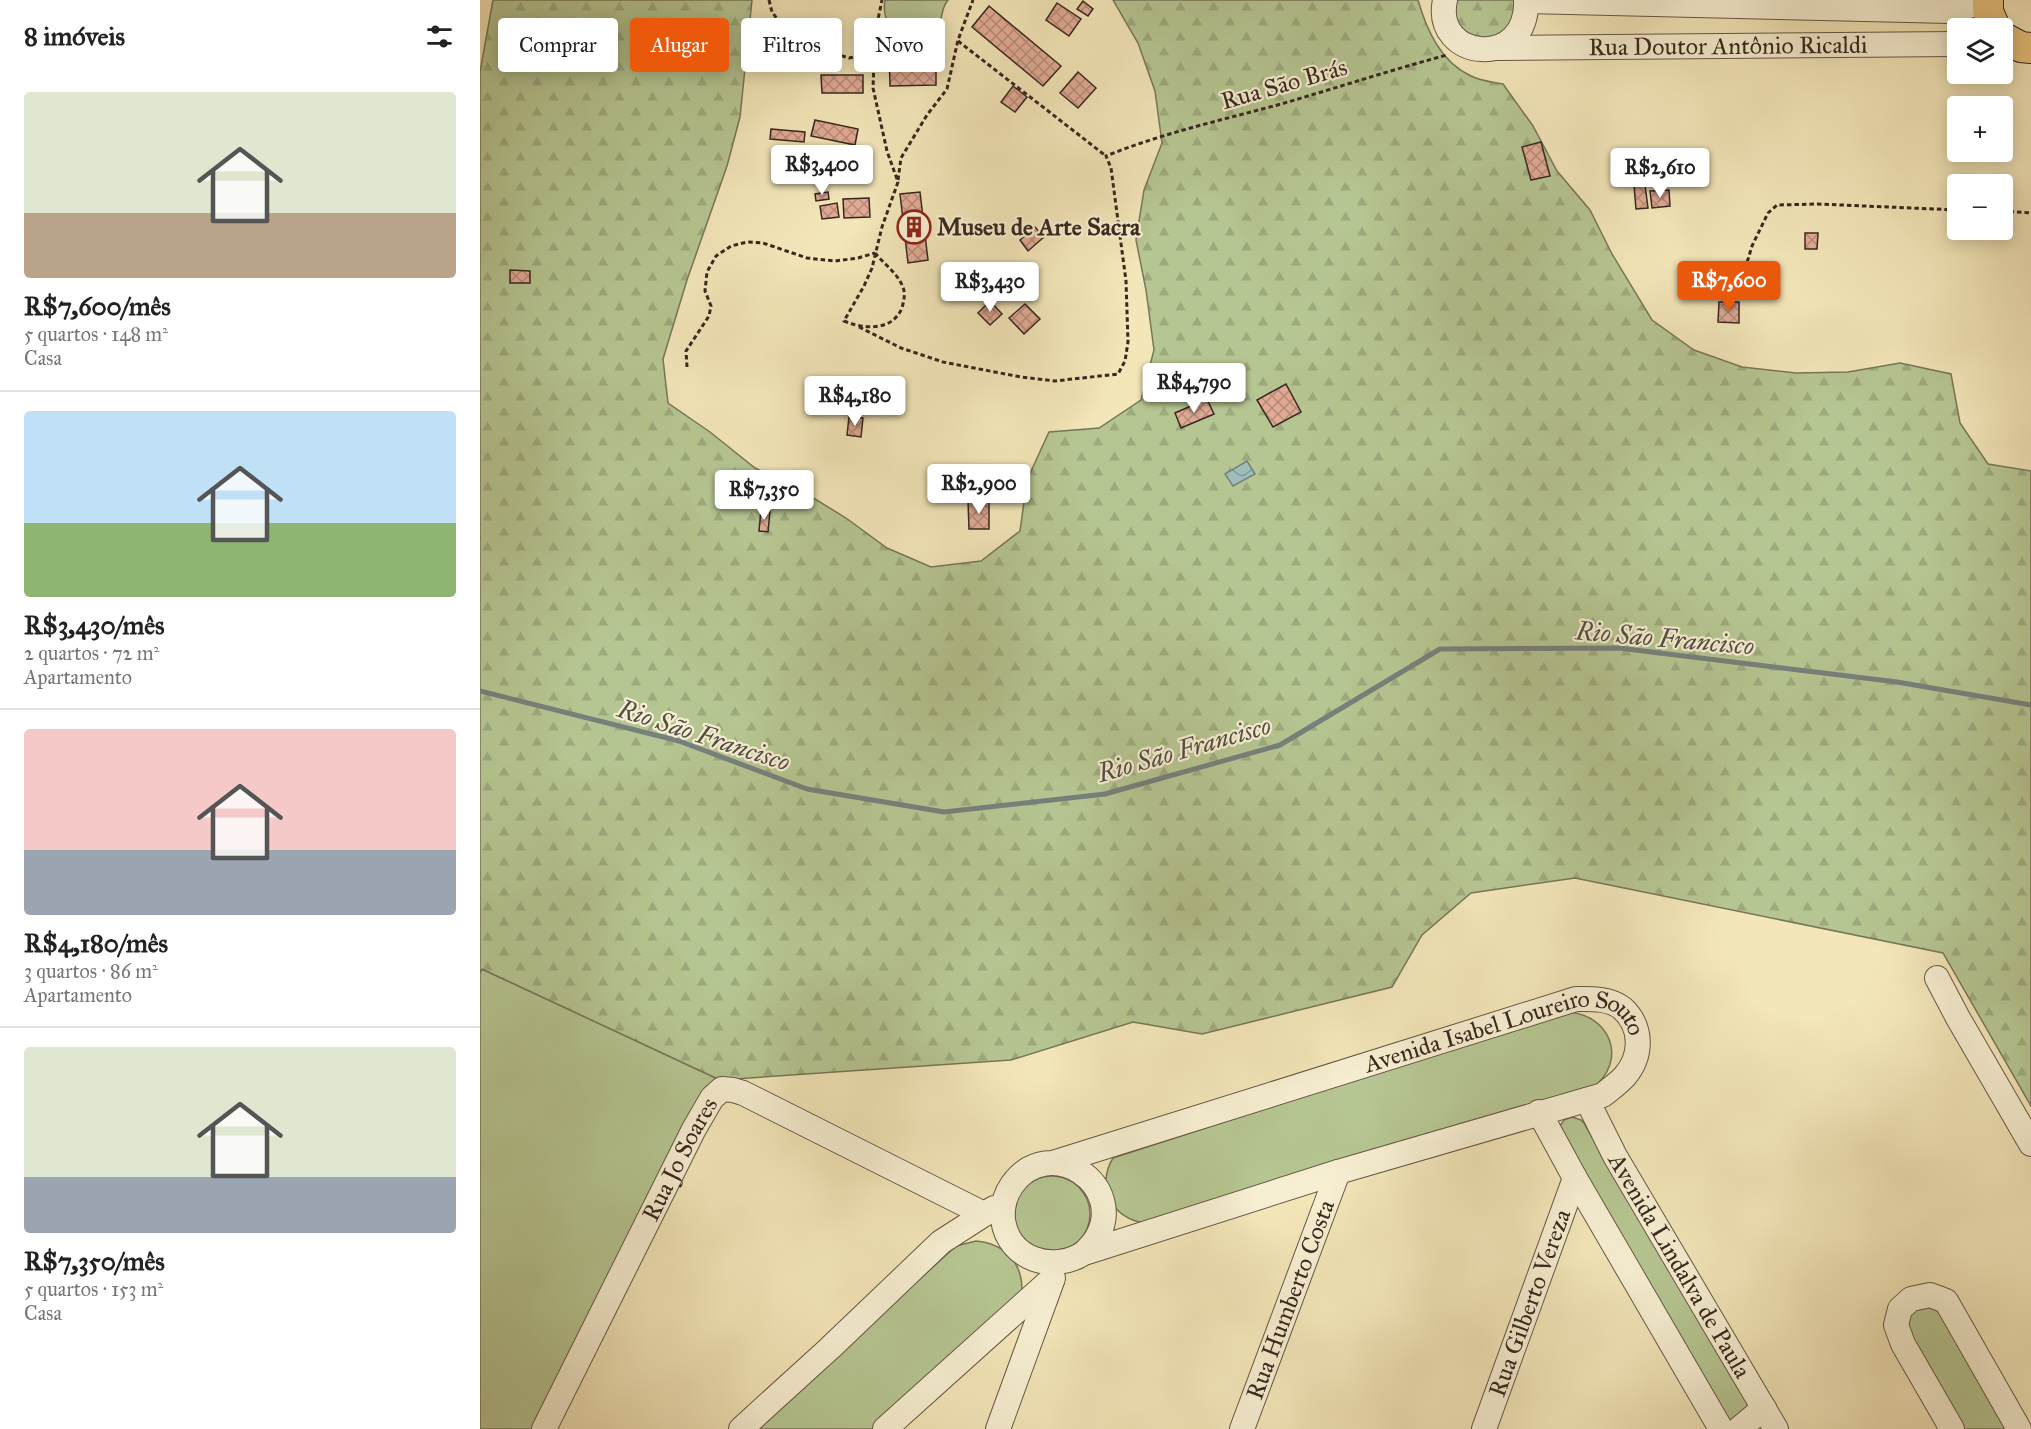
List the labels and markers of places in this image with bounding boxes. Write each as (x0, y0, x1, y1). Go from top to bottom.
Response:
pin: R$3,400 (767, 145, 877, 196)
pin: R$2,610 (1605, 148, 1715, 199)
building icon: Museu de Arte Sacra (896, 209, 932, 245)
place label: Museu de Arte Sacra (937, 212, 1141, 242)
pin: R$7,600 (1674, 261, 1784, 312)
pin: R$3,430 (935, 262, 1045, 313)
pin: R$4,790 (1139, 363, 1249, 414)
pin: R$4,180 (800, 376, 910, 427)
pin: R$2,900 (924, 464, 1034, 515)
pin: R$7,350 (709, 470, 819, 521)

